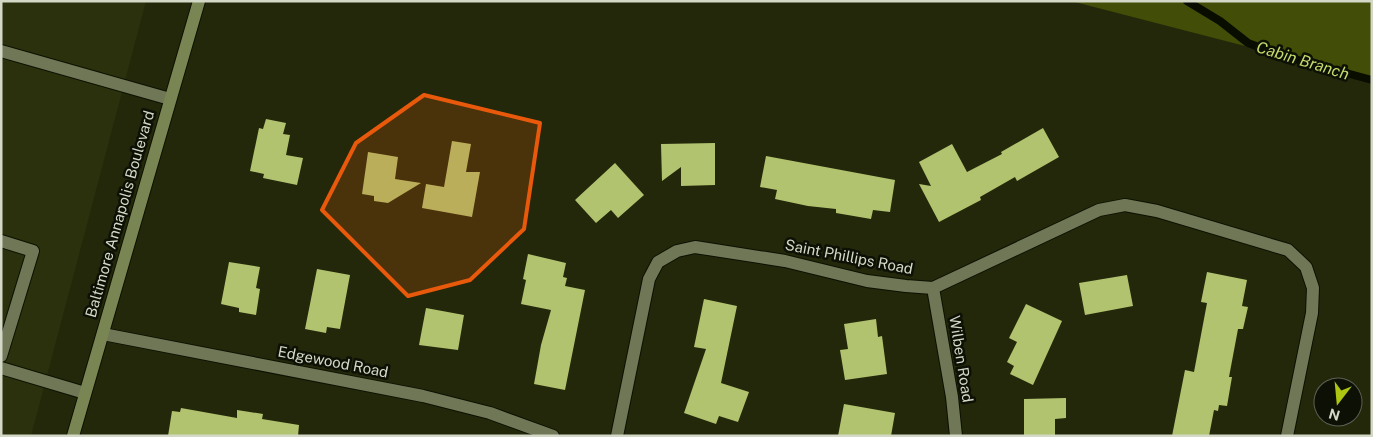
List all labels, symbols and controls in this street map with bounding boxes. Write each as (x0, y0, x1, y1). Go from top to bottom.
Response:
water label: Cabin Branch (1254, 37, 1352, 84)
street label: Baltimore Annapolis Boulevard (82, 108, 157, 319)
street label: Saint Phillips Road (784, 236, 915, 277)
street label: Wilben Road (946, 314, 977, 404)
street label: Edgewood Road (276, 342, 390, 381)
north arrow (1313, 377, 1363, 427)
text: N (1327, 405, 1342, 424)

